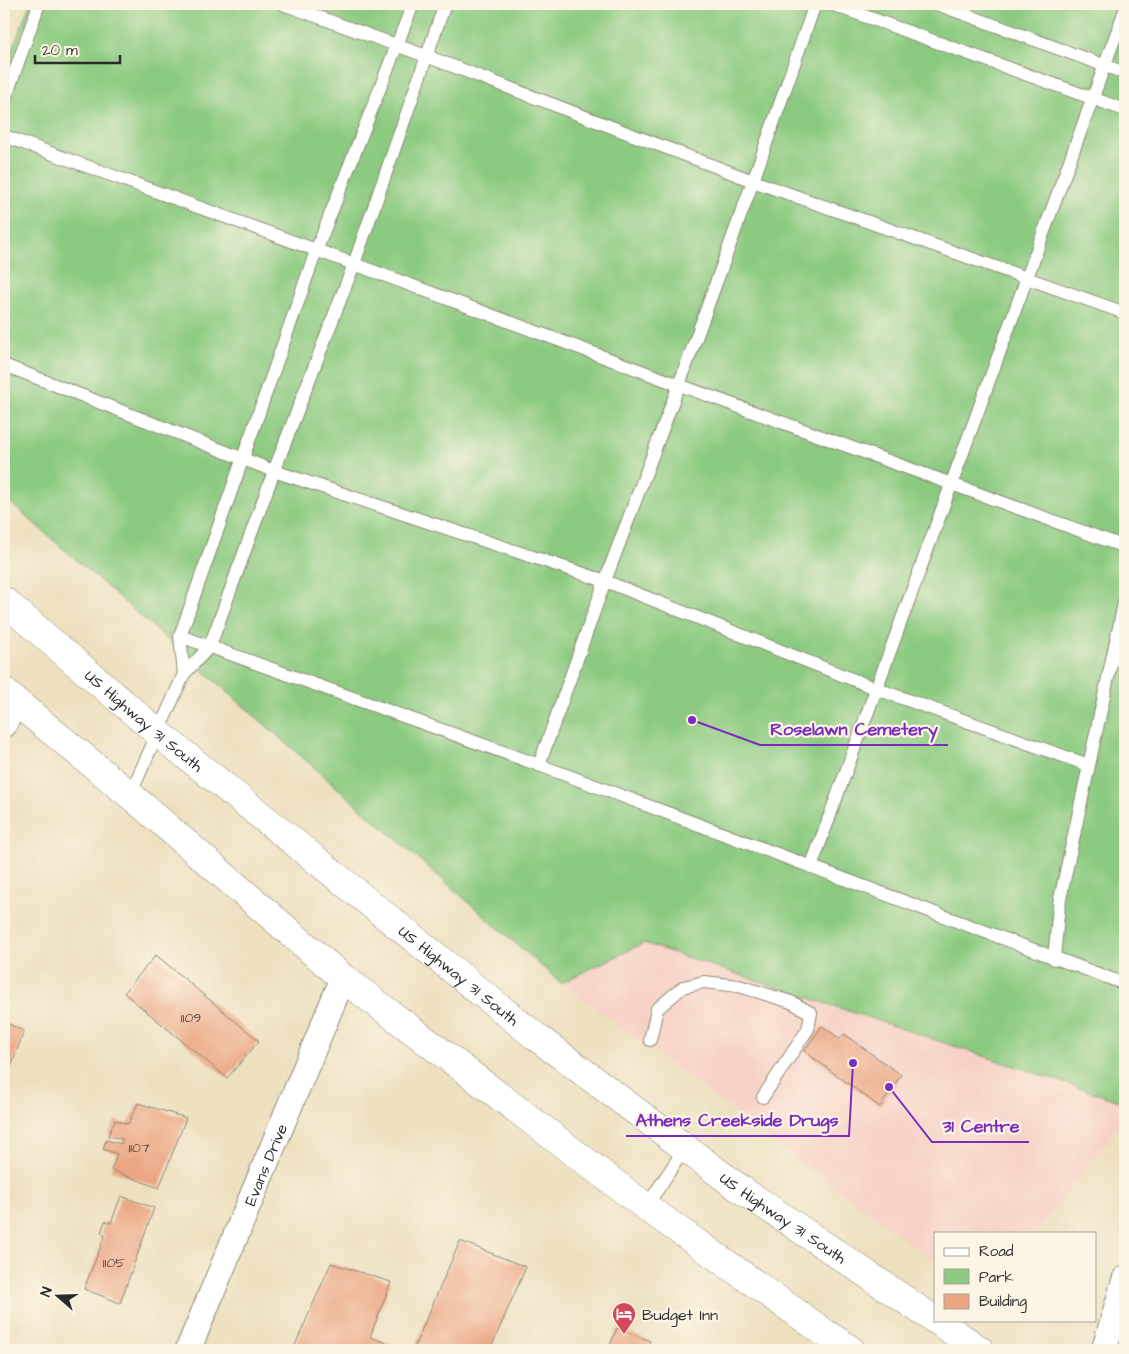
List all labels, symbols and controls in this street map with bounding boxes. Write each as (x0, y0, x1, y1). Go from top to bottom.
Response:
scale bar (35, 32, 120, 64)
text: 20 m (42, 40, 78, 61)
street label: US Highway 31 South (79, 665, 208, 777)
callout: Roselawn Cemetery (760, 712, 948, 745)
text: Roselawn Cemetery (770, 717, 938, 743)
street label: US Highway 31 South (394, 921, 523, 1031)
house number: 1109 (181, 1008, 201, 1028)
callout: Athens Creekside Drugs (626, 1103, 849, 1136)
text: Athens Creekside Drugs (636, 1108, 838, 1134)
callout: 31 Centre (932, 1109, 1029, 1142)
text: 31 Centre (941, 1114, 1020, 1139)
street label: Evans Drive (239, 1120, 293, 1209)
house number: 1107 (128, 1138, 150, 1158)
street label: US Highway 31 South (715, 1167, 850, 1269)
legend (934, 1232, 1096, 1322)
text: Road (979, 1241, 1014, 1262)
house number: 1105 (103, 1253, 125, 1273)
text: Park (979, 1267, 1014, 1288)
north arrow (32, 1272, 82, 1322)
text: N (36, 1284, 58, 1299)
text: Building (979, 1291, 1027, 1313)
hotel icon: Budget Inn (611, 1301, 637, 1335)
place label: Budget Inn (642, 1304, 718, 1327)

